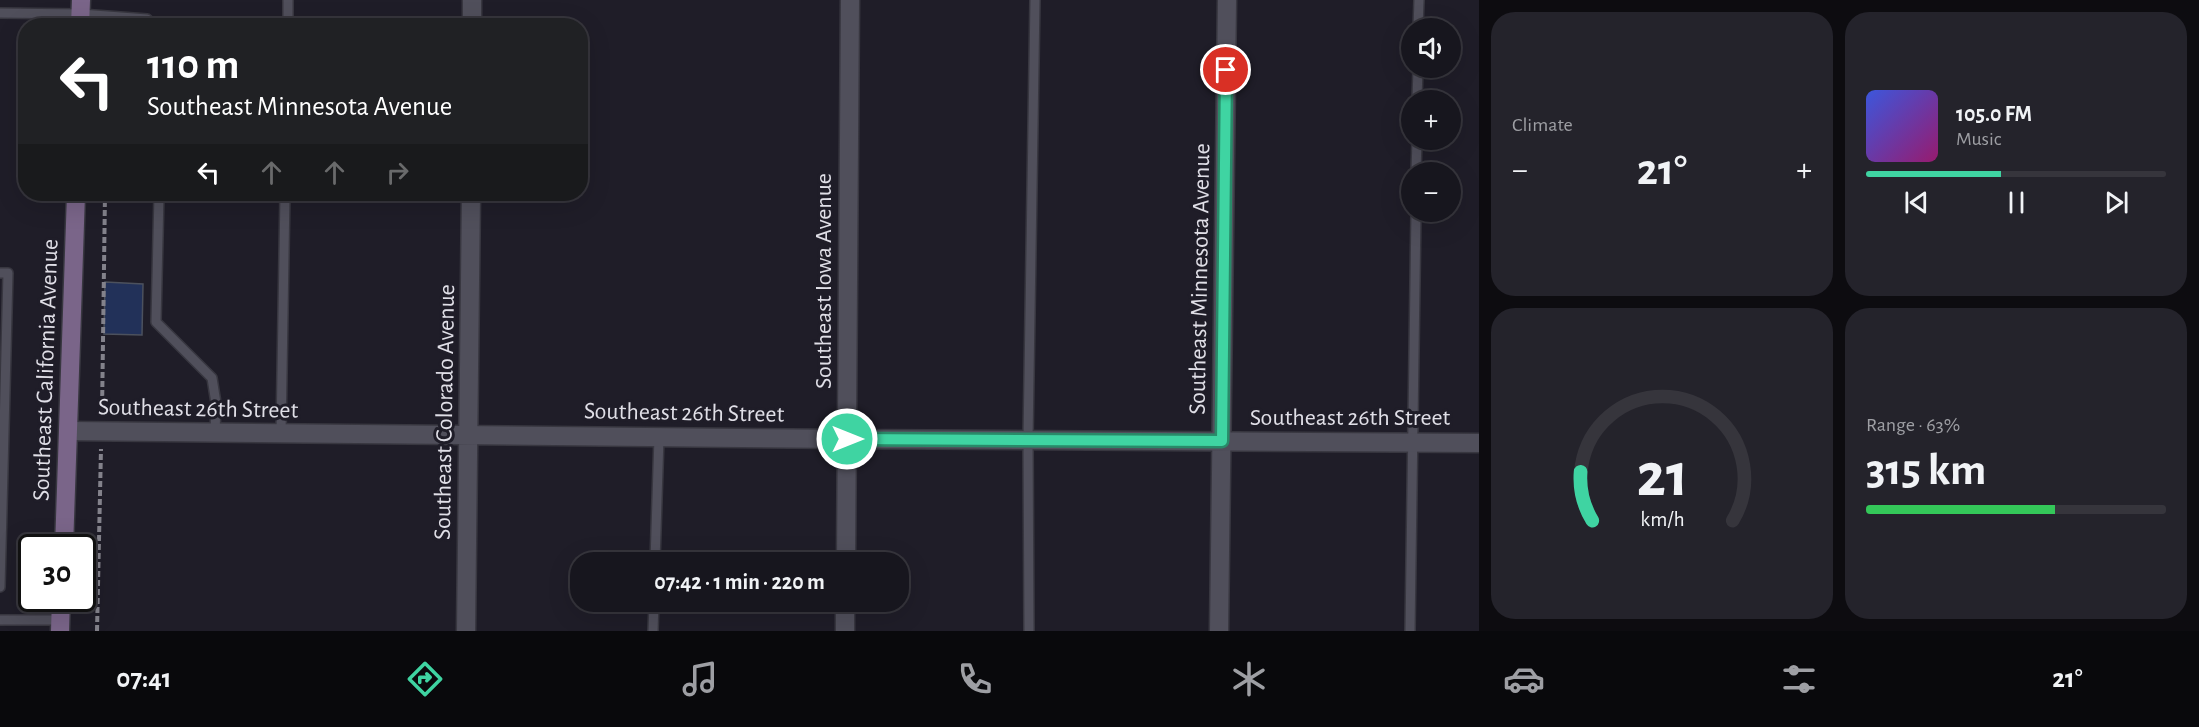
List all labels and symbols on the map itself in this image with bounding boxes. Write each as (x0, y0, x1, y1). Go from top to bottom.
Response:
pin (1200, 44, 1251, 95)
street label: Southeast Minnesota Avenue (1186, 143, 1214, 415)
street label: Southeast Iowa Avenue (812, 173, 836, 389)
street label: Southeast California Avenue (29, 239, 63, 501)
street label: Southeast Colorado Avenue (431, 284, 459, 540)
street label: Southeast 26th Street (98, 395, 299, 423)
street label: Southeast 26th Street (584, 399, 785, 427)
street label: Southeast 26th Street (1250, 406, 1451, 430)
position arrow (815, 407, 879, 471)
speed limit sign: 30 (18, 534, 96, 612)

